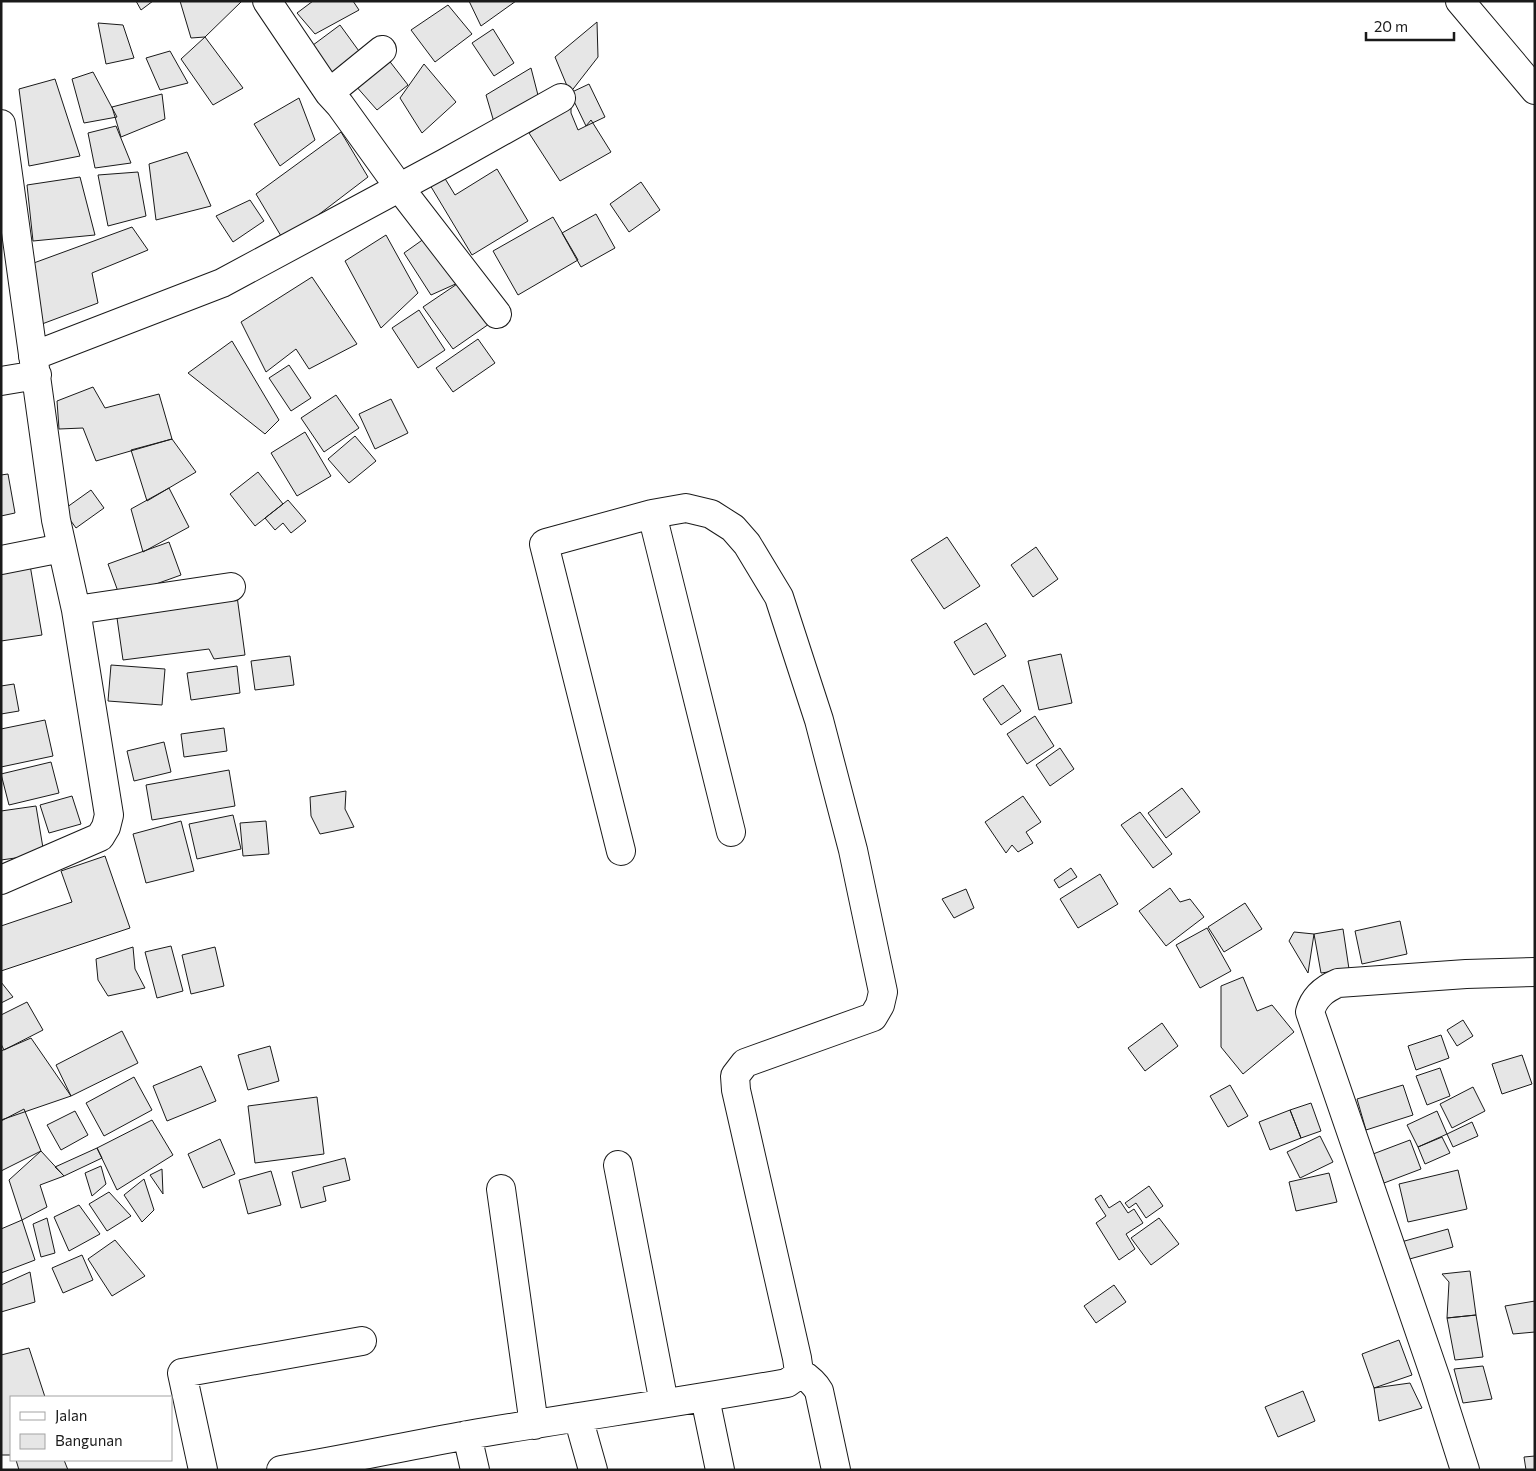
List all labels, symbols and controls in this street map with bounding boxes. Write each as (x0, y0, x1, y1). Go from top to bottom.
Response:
scale bar (1366, 10, 1454, 42)
text: 20 m (1374, 17, 1408, 35)
legend (10, 1396, 172, 1461)
text: Jalan (55, 1406, 87, 1424)
text: Bangunan (55, 1431, 123, 1449)

